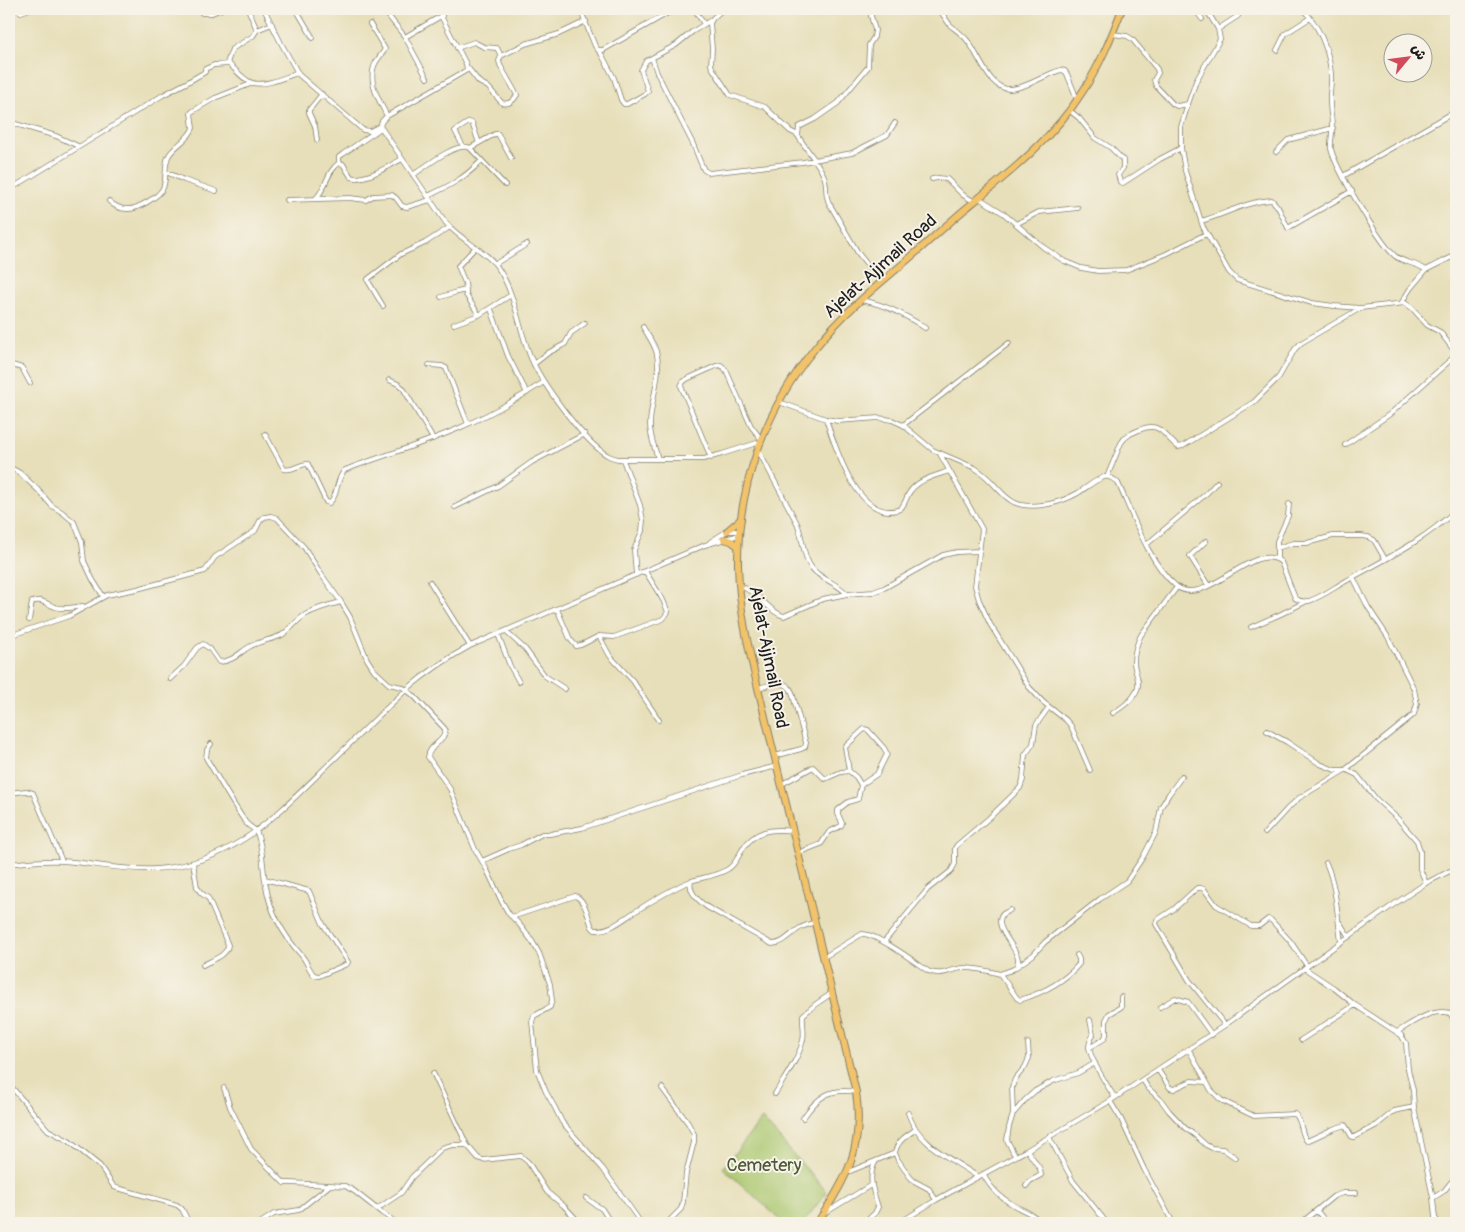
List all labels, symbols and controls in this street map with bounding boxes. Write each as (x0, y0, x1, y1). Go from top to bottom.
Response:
north arrow (1382, 32, 1432, 82)
text: ش (1408, 41, 1430, 63)
street label: Ajelat-Ajjmail Road (819, 209, 942, 323)
street label: Ajelat-Ajjmail Road (743, 584, 794, 730)
park label: Cemetery (727, 1154, 802, 1177)

